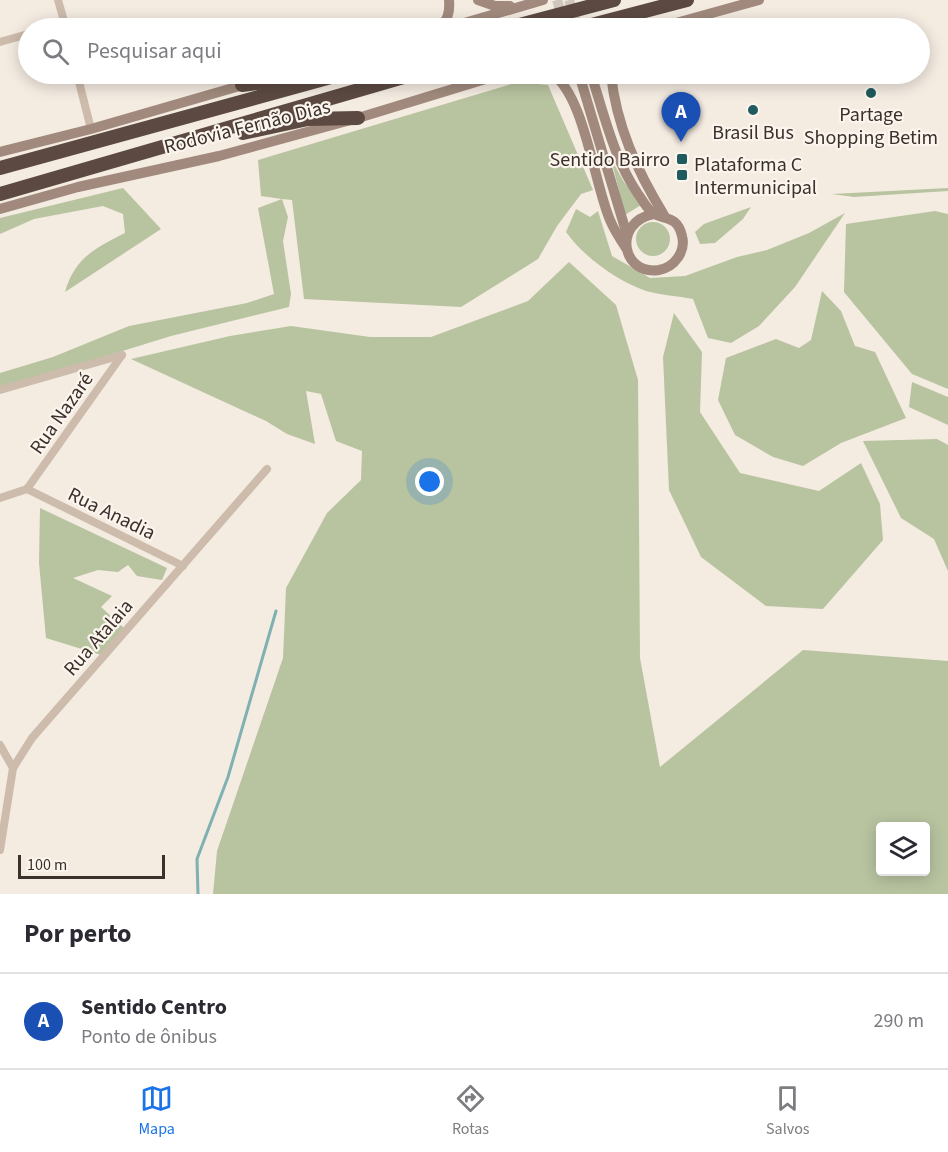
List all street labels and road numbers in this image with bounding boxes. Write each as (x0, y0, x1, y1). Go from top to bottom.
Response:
street label: Rodovia Fernão Dias (161, 93, 333, 161)
street label: Rua Nazaré (23, 367, 100, 460)
street label: Rua Anadia (63, 481, 160, 547)
street label: Rua Atalaia (58, 593, 140, 682)

